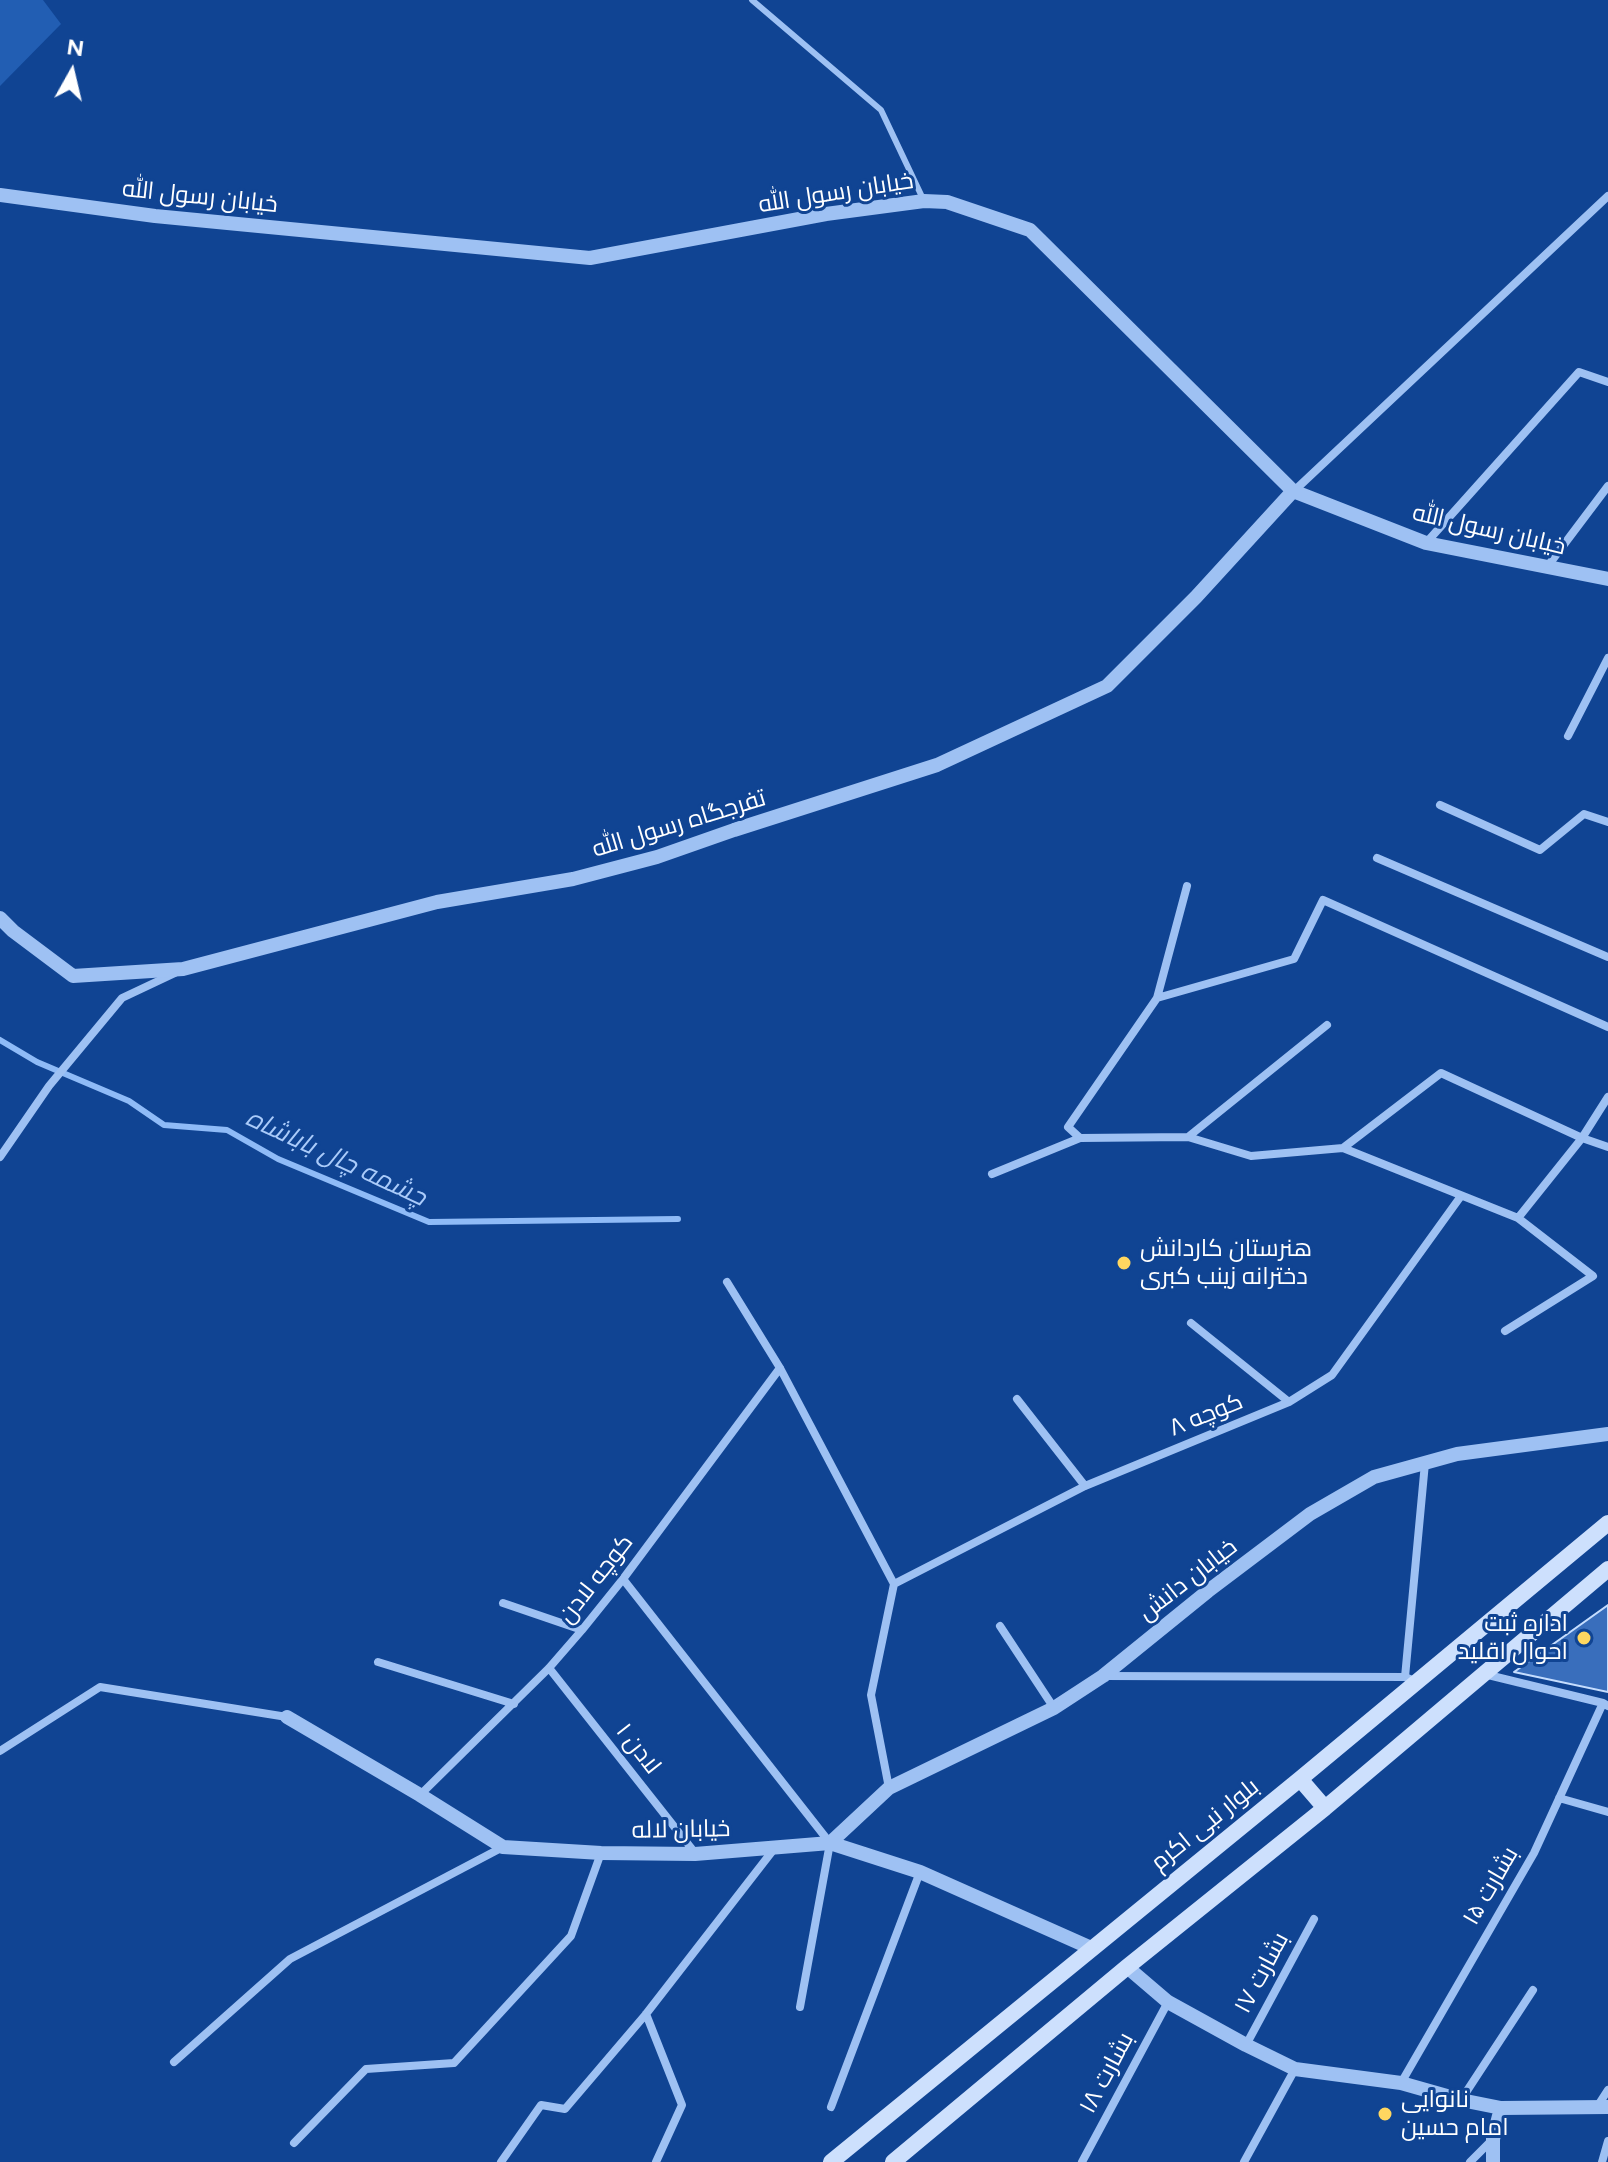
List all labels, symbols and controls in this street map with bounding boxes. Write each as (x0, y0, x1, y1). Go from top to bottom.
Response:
north arrow (32, 32, 112, 112)
text: N (65, 33, 86, 62)
street label: خیابان رسول الله (756, 167, 916, 219)
street label: خیابان رسول الله (121, 174, 279, 220)
street label: خیابان رسول الله (1409, 498, 1569, 562)
street label: تفرجگاه رسول الله (589, 784, 769, 864)
water label: چشمه چال باباشاه (241, 1103, 431, 1213)
place label: هنرستان کاردانش دخترانه زینب کبری (1140, 1235, 1312, 1291)
marker: هنرستان کاردانش دخترانه زینب کبری (1115, 1254, 1133, 1272)
street label: کوچه ۸ (1165, 1387, 1247, 1443)
street label: کوچه لادن (552, 1529, 640, 1629)
street label: خیابان دانش (1133, 1533, 1243, 1627)
place label: اداره ثبت احوال اقلید (1458, 1610, 1568, 1666)
marker: اداره ثبت احوال اقلید (1575, 1629, 1593, 1647)
street label: لادن ۱ (609, 1718, 667, 1780)
street label: بلوار نبی اکرم (1145, 1773, 1265, 1877)
street label: خیابان لاله (631, 1815, 731, 1845)
street label: بشارت ۱۵ (1457, 1842, 1525, 1930)
street label: بشارت ۱۷ (1229, 1928, 1295, 2018)
street label: بشارت ۱۸ (1074, 2028, 1140, 2118)
place label: نانوایی امام حسین (1401, 2086, 1509, 2142)
marker: نانوایی امام حسین (1376, 2105, 1394, 2123)

